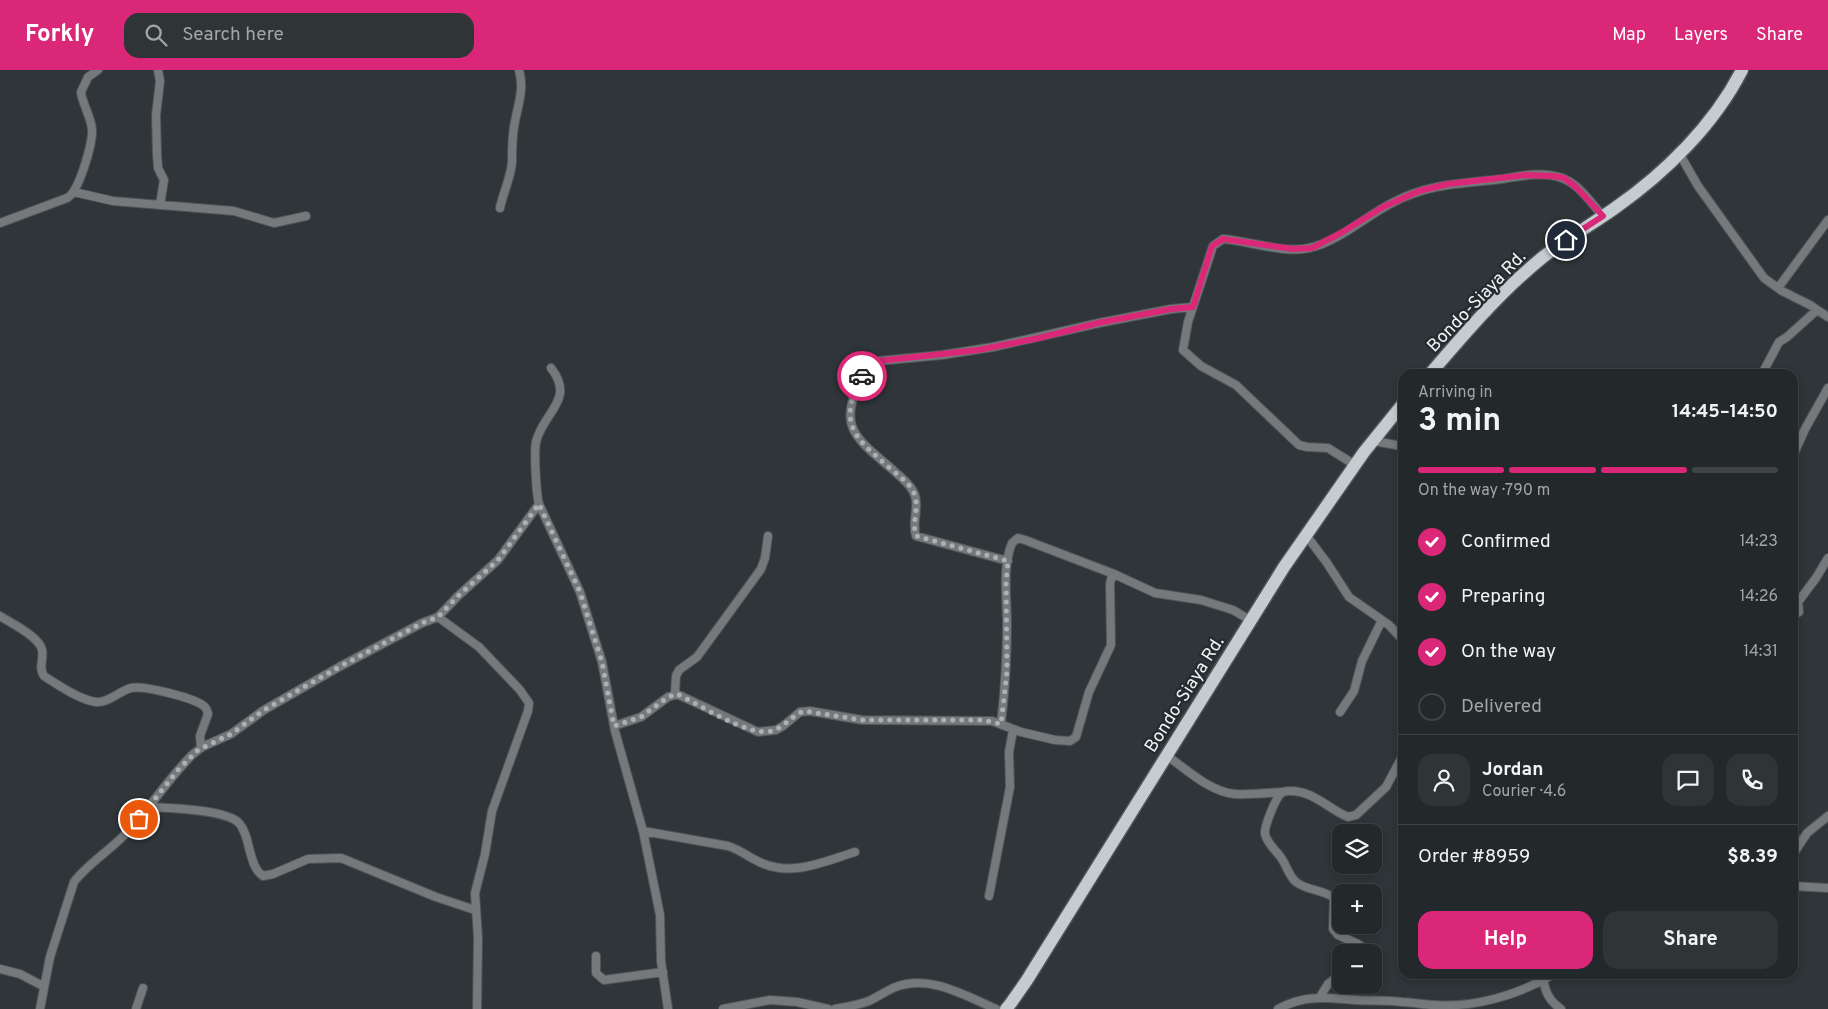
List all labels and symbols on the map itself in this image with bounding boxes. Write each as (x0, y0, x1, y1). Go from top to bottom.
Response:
pin (1545, 219, 1587, 261)
street label: Bondo-Siaya Rd. (1423, 246, 1532, 358)
courier (837, 351, 887, 401)
street label: Bondo-Siaya Rd. (1140, 632, 1230, 757)
pin (118, 798, 160, 840)

